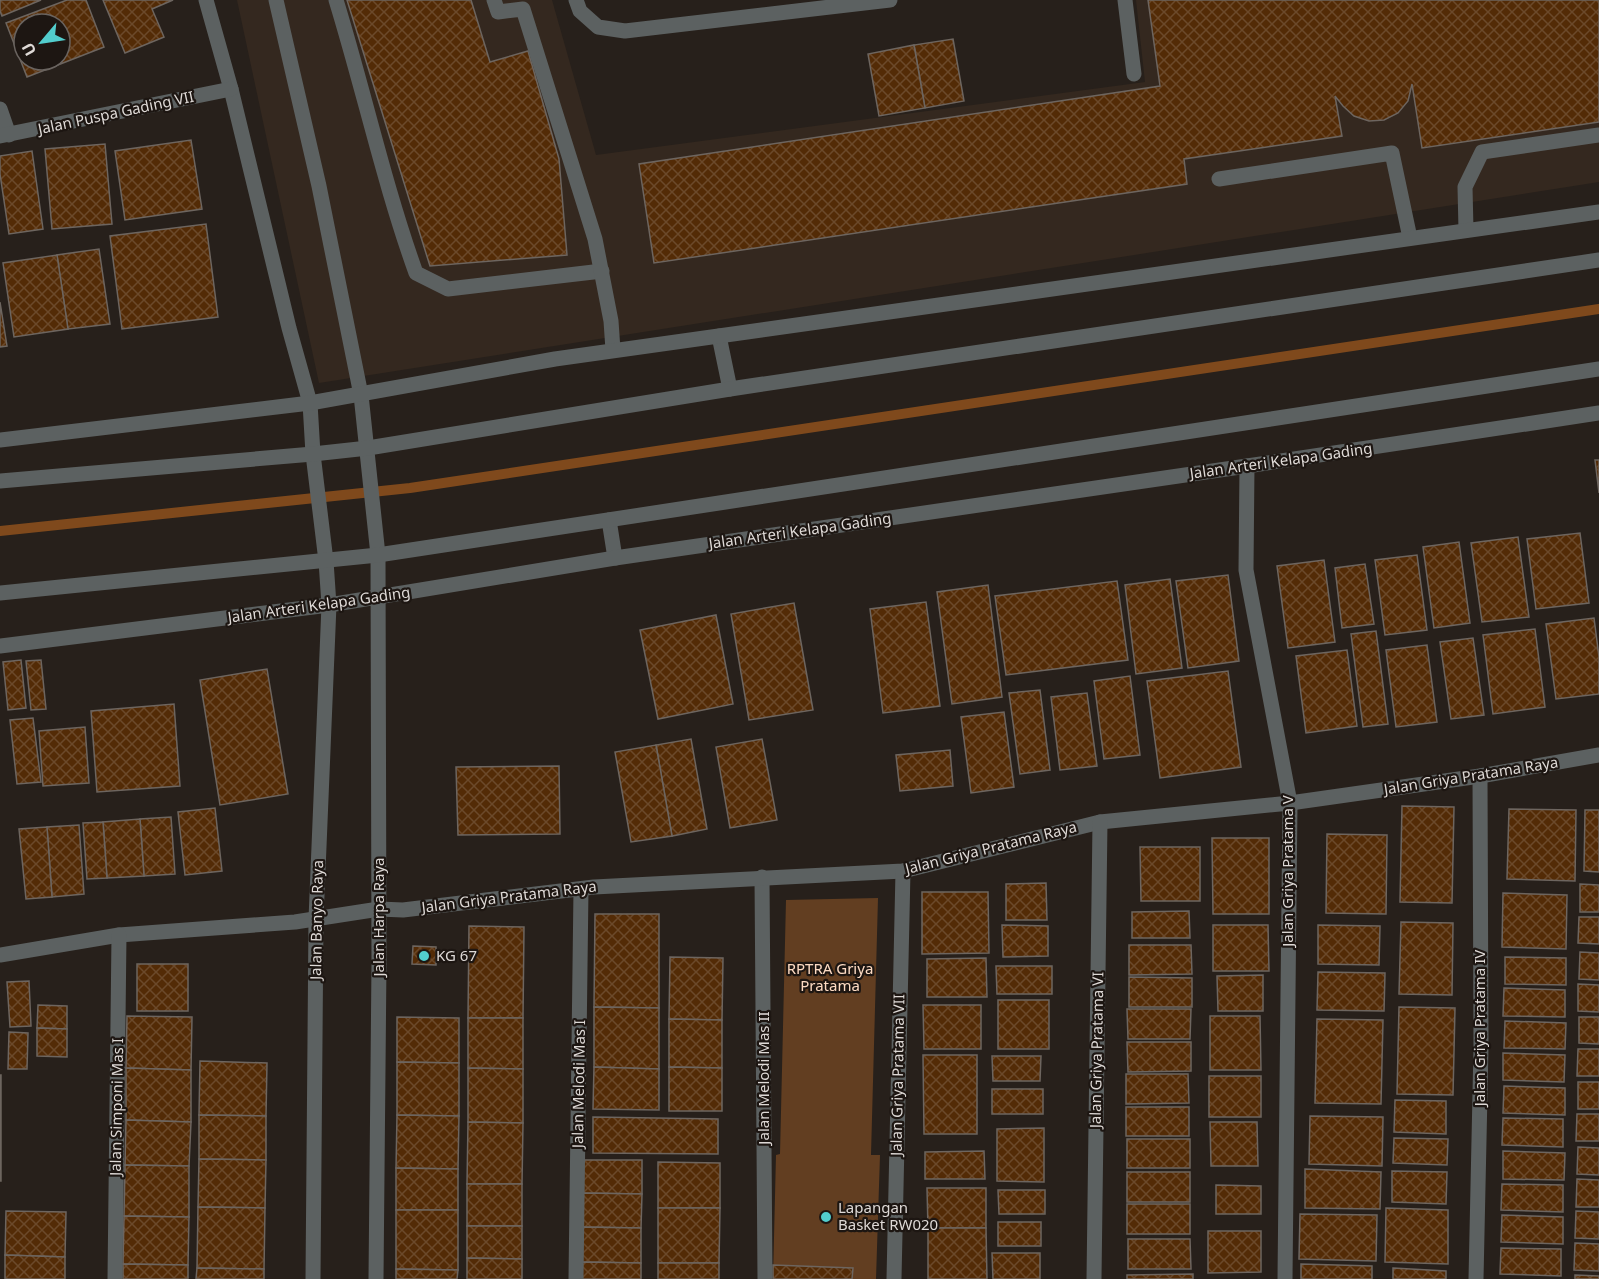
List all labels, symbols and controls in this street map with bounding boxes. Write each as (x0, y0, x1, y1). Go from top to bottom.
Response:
north arrow (12, 12, 72, 72)
text: U (16, 39, 41, 60)
street label: Jalan Puspa Gading VII (34, 86, 196, 139)
street label: Jalan Arteri Kelapa Gading (1186, 437, 1373, 483)
street label: Jalan Arteri Kelapa Gading (705, 507, 892, 553)
street label: Jalan Arteri Kelapa Gading (224, 581, 411, 627)
street label: Jalan Griya Pratama Raya (1380, 751, 1559, 799)
street label: Jalan Griya Pratama V (1277, 795, 1297, 949)
street label: Jalan Griya Pratama Raya (901, 816, 1079, 879)
street label: Jalan Harpa Raya (368, 857, 388, 979)
street label: Jalan Banyo Raya (305, 860, 327, 982)
street label: Jalan Griya Pratama Raya (418, 875, 598, 917)
place label: KG 67 (436, 945, 477, 965)
marker: KG 67 (417, 949, 431, 963)
street label: Jalan Griya Pratama IV (1469, 950, 1489, 1108)
park label: RPTRA Griya Pratama (787, 958, 873, 995)
street label: Jalan Griya Pratama VI (1085, 972, 1107, 1130)
street label: Jalan Griya Pratama VII (886, 994, 908, 1158)
street label: Jalan Melodi Mas II (753, 1011, 773, 1147)
street label: Jalan Melodi Mas I (567, 1020, 589, 1150)
street label: Jalan Simponi Mas I (105, 1038, 127, 1178)
place label: Lapangan Basket RW020 (838, 1197, 938, 1234)
marker: Lapangan Basket RW020 (819, 1210, 833, 1224)

